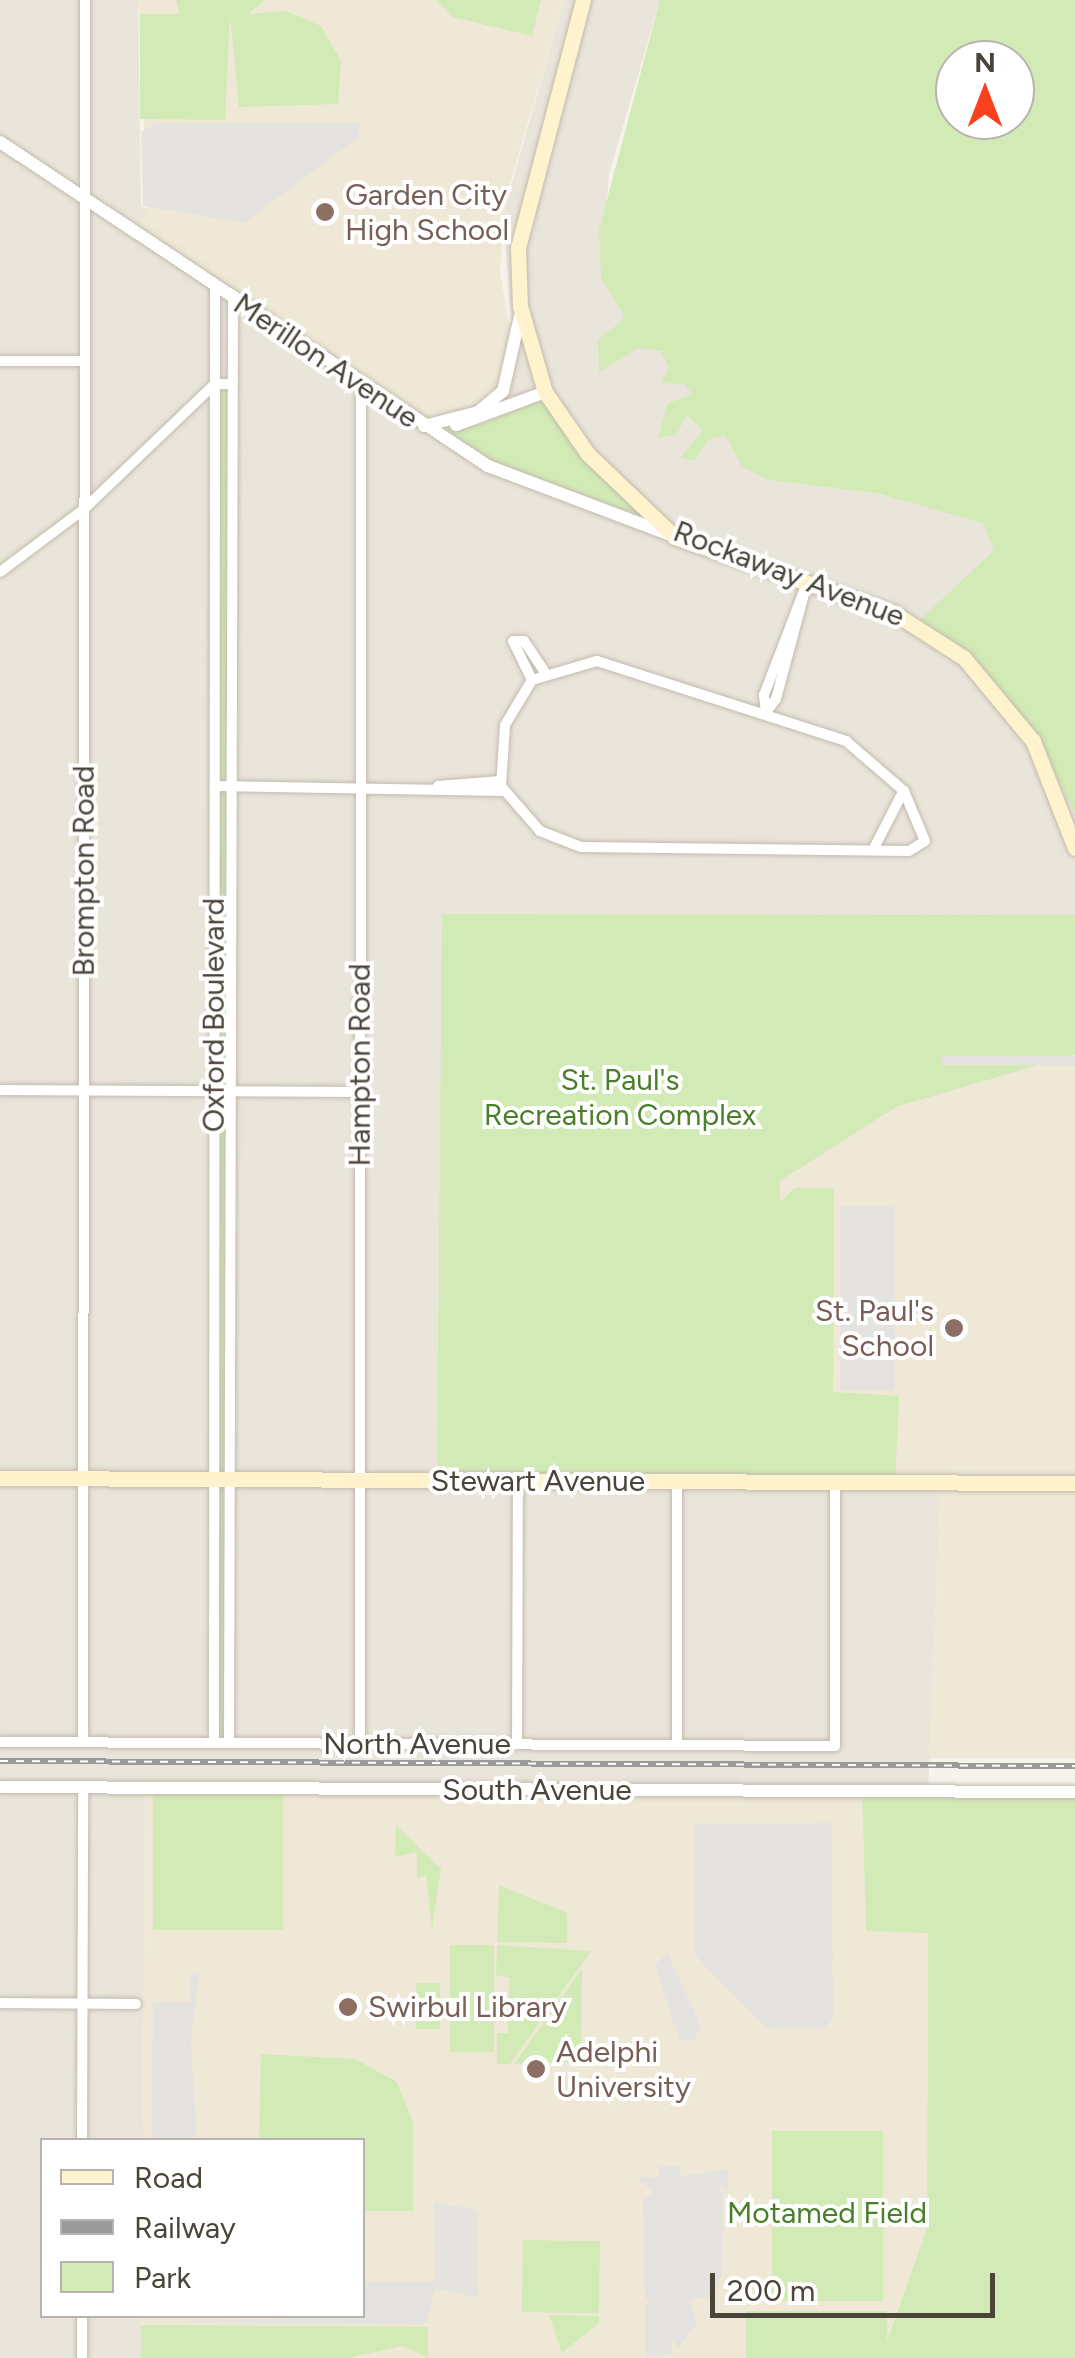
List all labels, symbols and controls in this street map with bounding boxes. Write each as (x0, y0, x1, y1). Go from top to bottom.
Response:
north arrow (935, 40, 1035, 140)
text: N (974, 45, 996, 79)
place label: Garden City High School (345, 177, 509, 248)
marker: Garden City High School (314, 201, 336, 223)
street label: Merillon Avenue (227, 286, 425, 436)
street label: Rockaway Avenue (668, 513, 910, 635)
street label: Brompton Road (66, 765, 102, 977)
street label: Oxford Boulevard (196, 898, 232, 1132)
street label: Hampton Road (342, 964, 378, 1166)
park label: St. Paul's Recreation Complex (484, 1062, 756, 1132)
place label: St. Paul's School (815, 1293, 934, 1364)
marker: St. Paul's School (943, 1317, 965, 1339)
street label: Stewart Avenue (431, 1463, 645, 1499)
street label: North Avenue (323, 1726, 511, 1762)
street label: South Avenue (442, 1772, 632, 1808)
place label: Swirbul Library (368, 1989, 567, 2025)
marker: Swirbul Library (337, 1996, 359, 2018)
place label: Adelphi University (556, 2034, 691, 2104)
marker: Adelphi University (525, 2058, 547, 2080)
legend (40, 2138, 365, 2318)
text: Road (134, 2159, 203, 2196)
park label: Motamed Field (727, 2195, 927, 2231)
text: Railway (134, 2209, 236, 2246)
scale bar (715, 2253, 1000, 2315)
text: Park (134, 2259, 191, 2296)
text: 200 m (727, 2272, 815, 2309)

